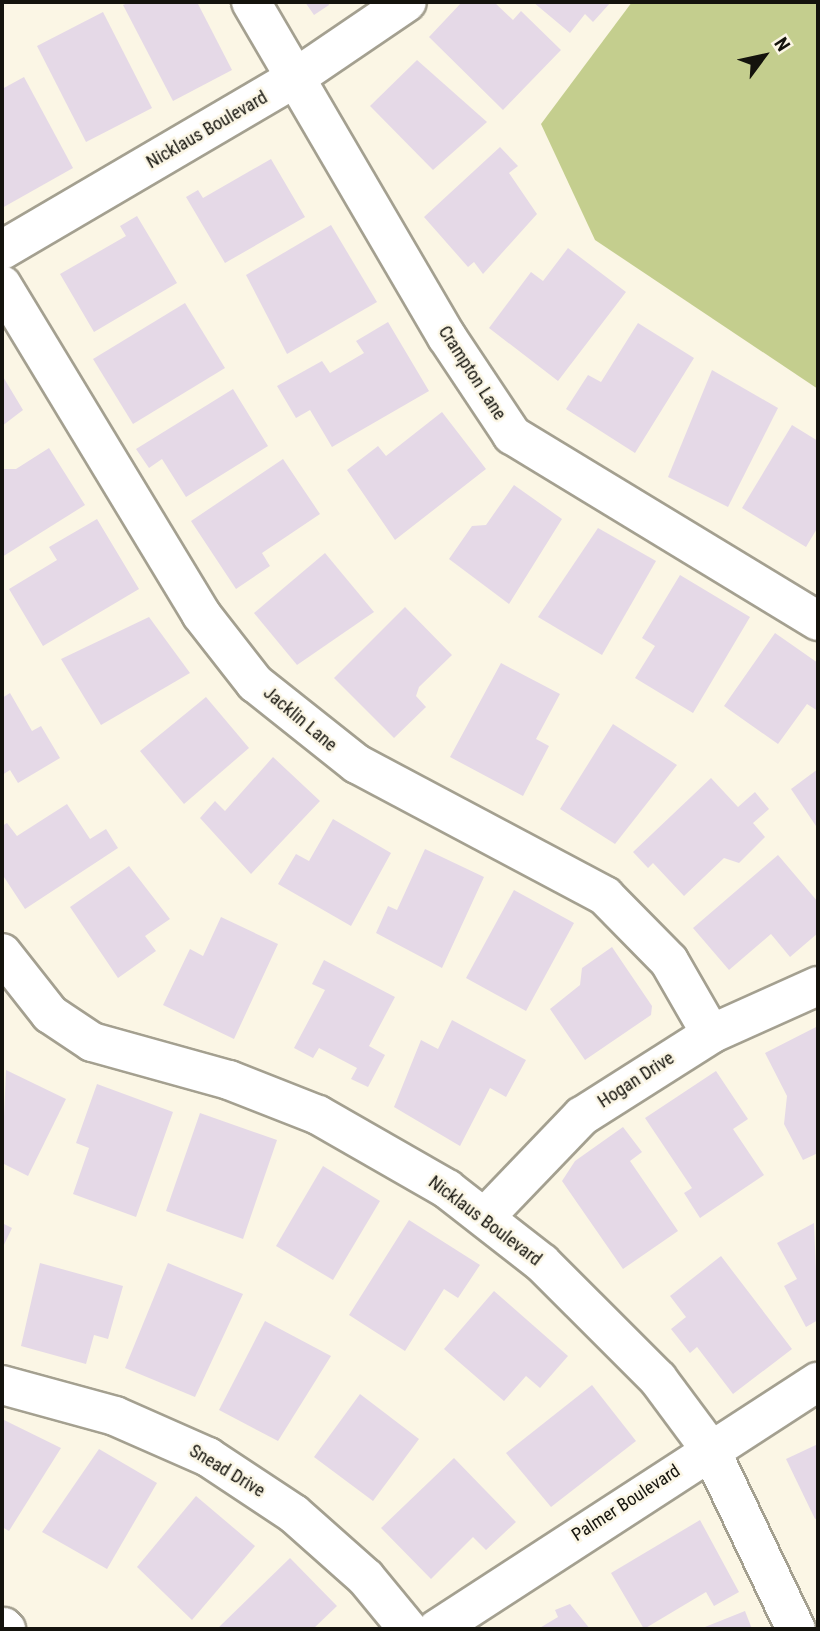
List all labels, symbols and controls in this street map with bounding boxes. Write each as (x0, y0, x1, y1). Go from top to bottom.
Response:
north arrow (729, 21, 799, 91)
text: N (769, 33, 795, 55)
street label: Nicklaus Boulevard (143, 87, 271, 173)
street label: Crampton Lane (434, 322, 510, 424)
street label: Jacklin Lane (259, 682, 341, 756)
street label: Hogan Drive (594, 1047, 678, 1113)
street label: Nicklaus Boulevard (424, 1171, 546, 1271)
street label: Snead Drive (185, 1440, 269, 1502)
street label: Palmer Boulevard (568, 1460, 684, 1546)

